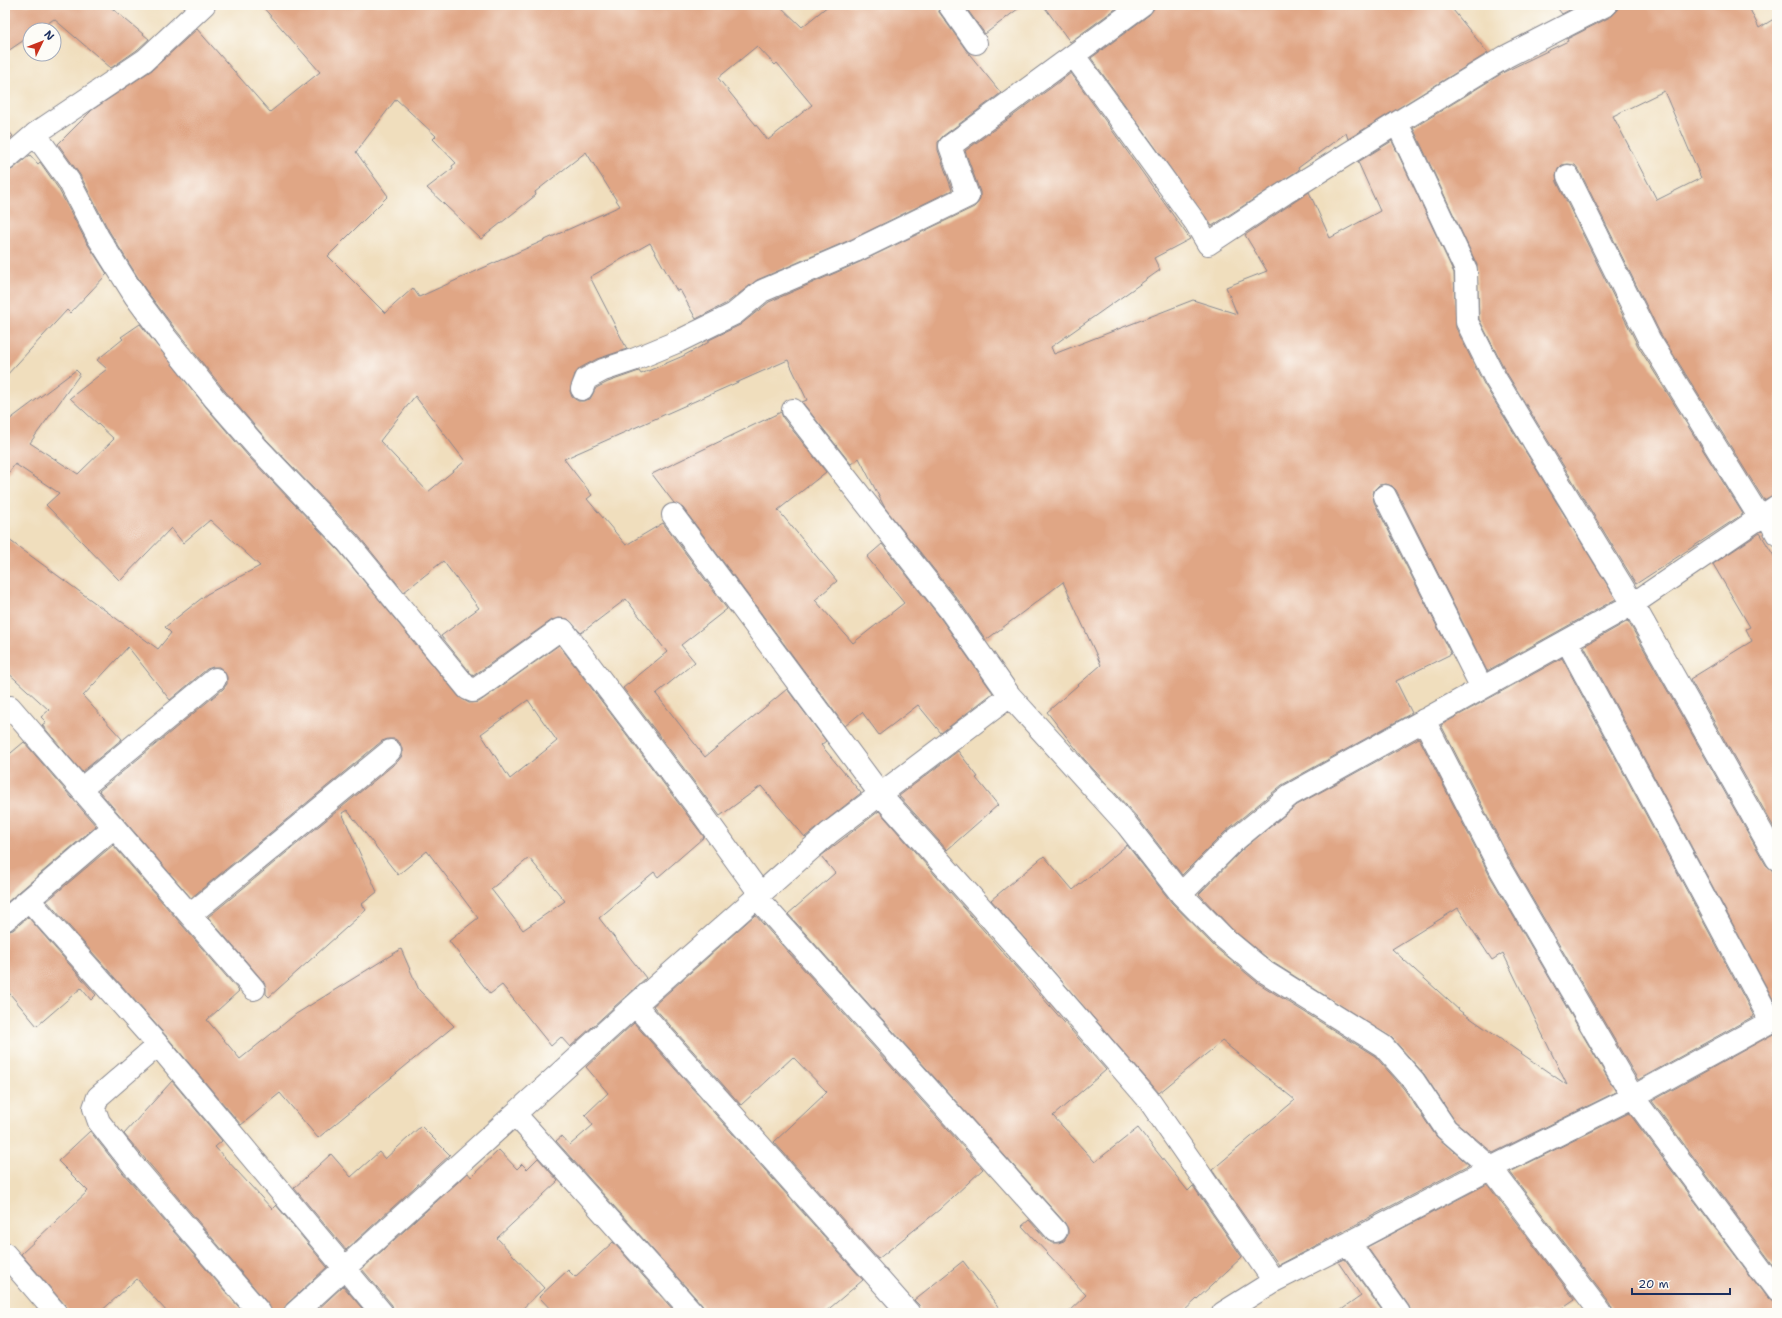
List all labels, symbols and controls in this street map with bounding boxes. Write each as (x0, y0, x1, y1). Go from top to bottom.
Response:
north arrow (22, 22, 62, 62)
text: N (40, 27, 58, 44)
scale bar (1632, 1270, 1730, 1296)
text: 20 m (1638, 1276, 1669, 1292)

